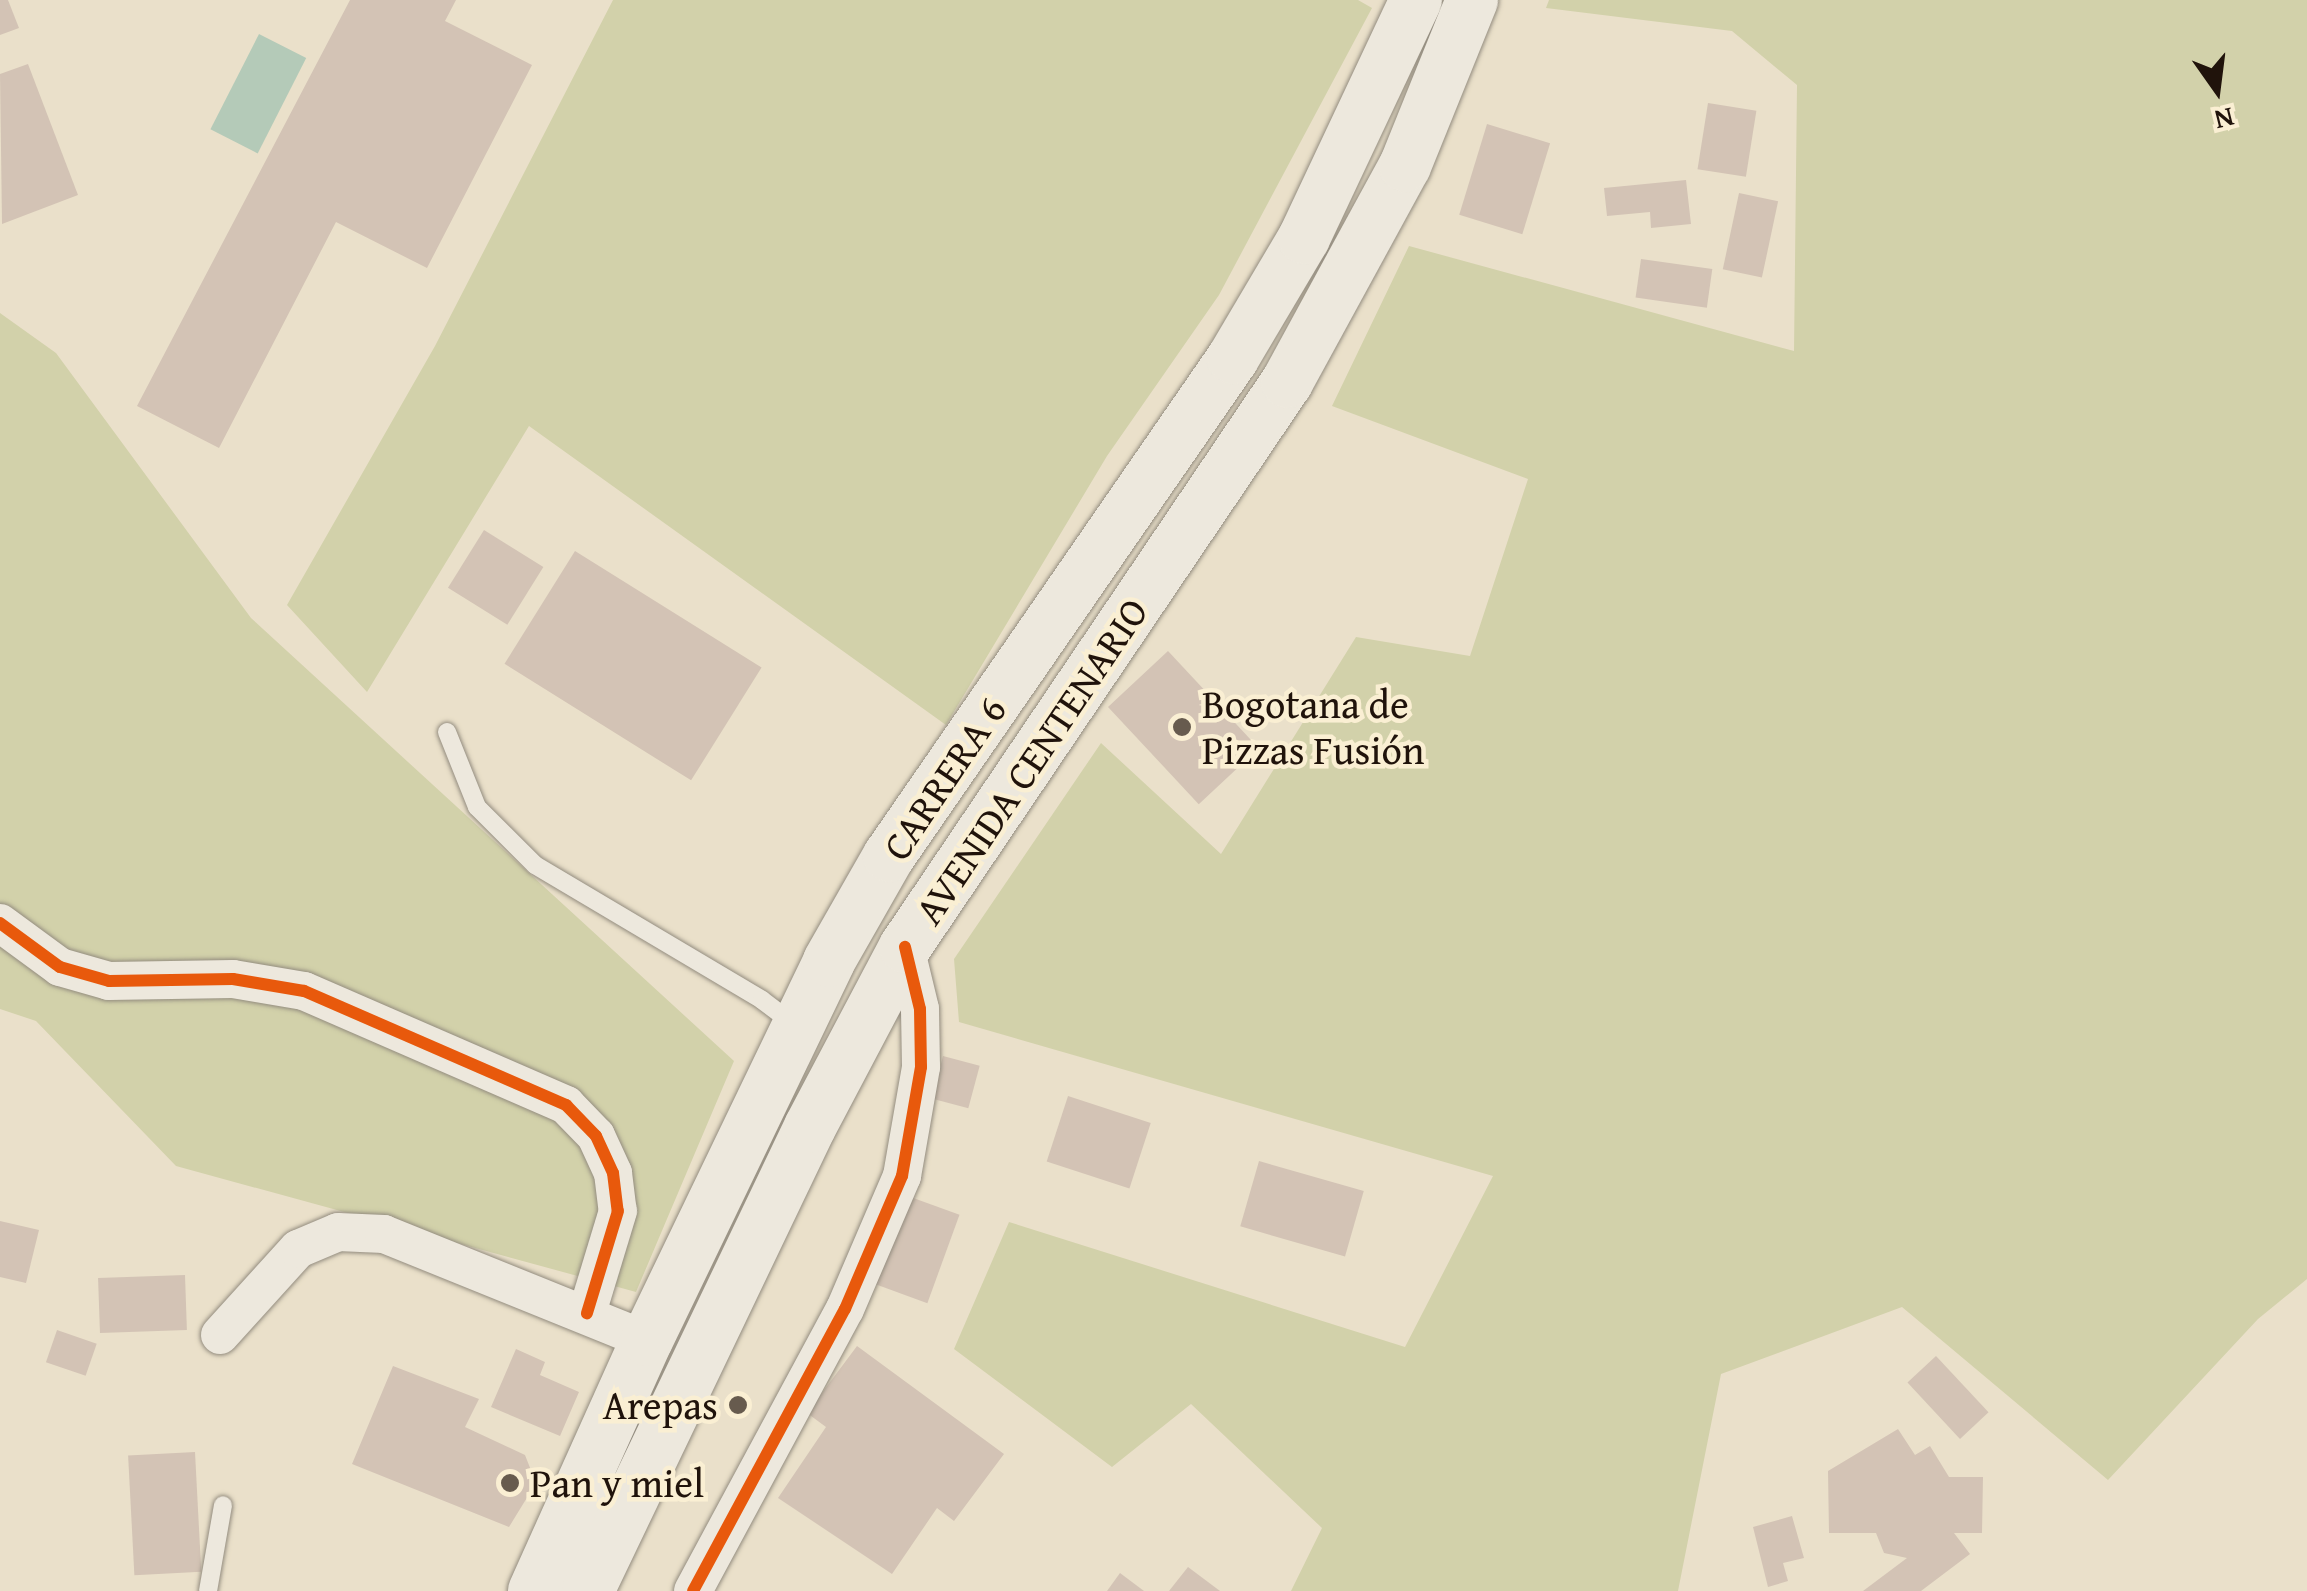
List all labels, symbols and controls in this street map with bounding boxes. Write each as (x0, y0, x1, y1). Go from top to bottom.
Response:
north arrow (2167, 40, 2267, 140)
text: N (2210, 97, 2238, 142)
street label: AVENIDA CENTENARIO (904, 589, 1158, 933)
place label: Bogotana de Pizzas Fusión (1202, 680, 1424, 774)
street label: CARRERA 6 (872, 687, 1016, 869)
marker: Bogotana de Pizzas Fusión (1171, 716, 1193, 738)
place label: Arepas (603, 1381, 718, 1429)
marker: Arepas (727, 1394, 749, 1416)
place label: Pan y miel (530, 1459, 704, 1507)
marker: Pan y miel (499, 1472, 521, 1494)

